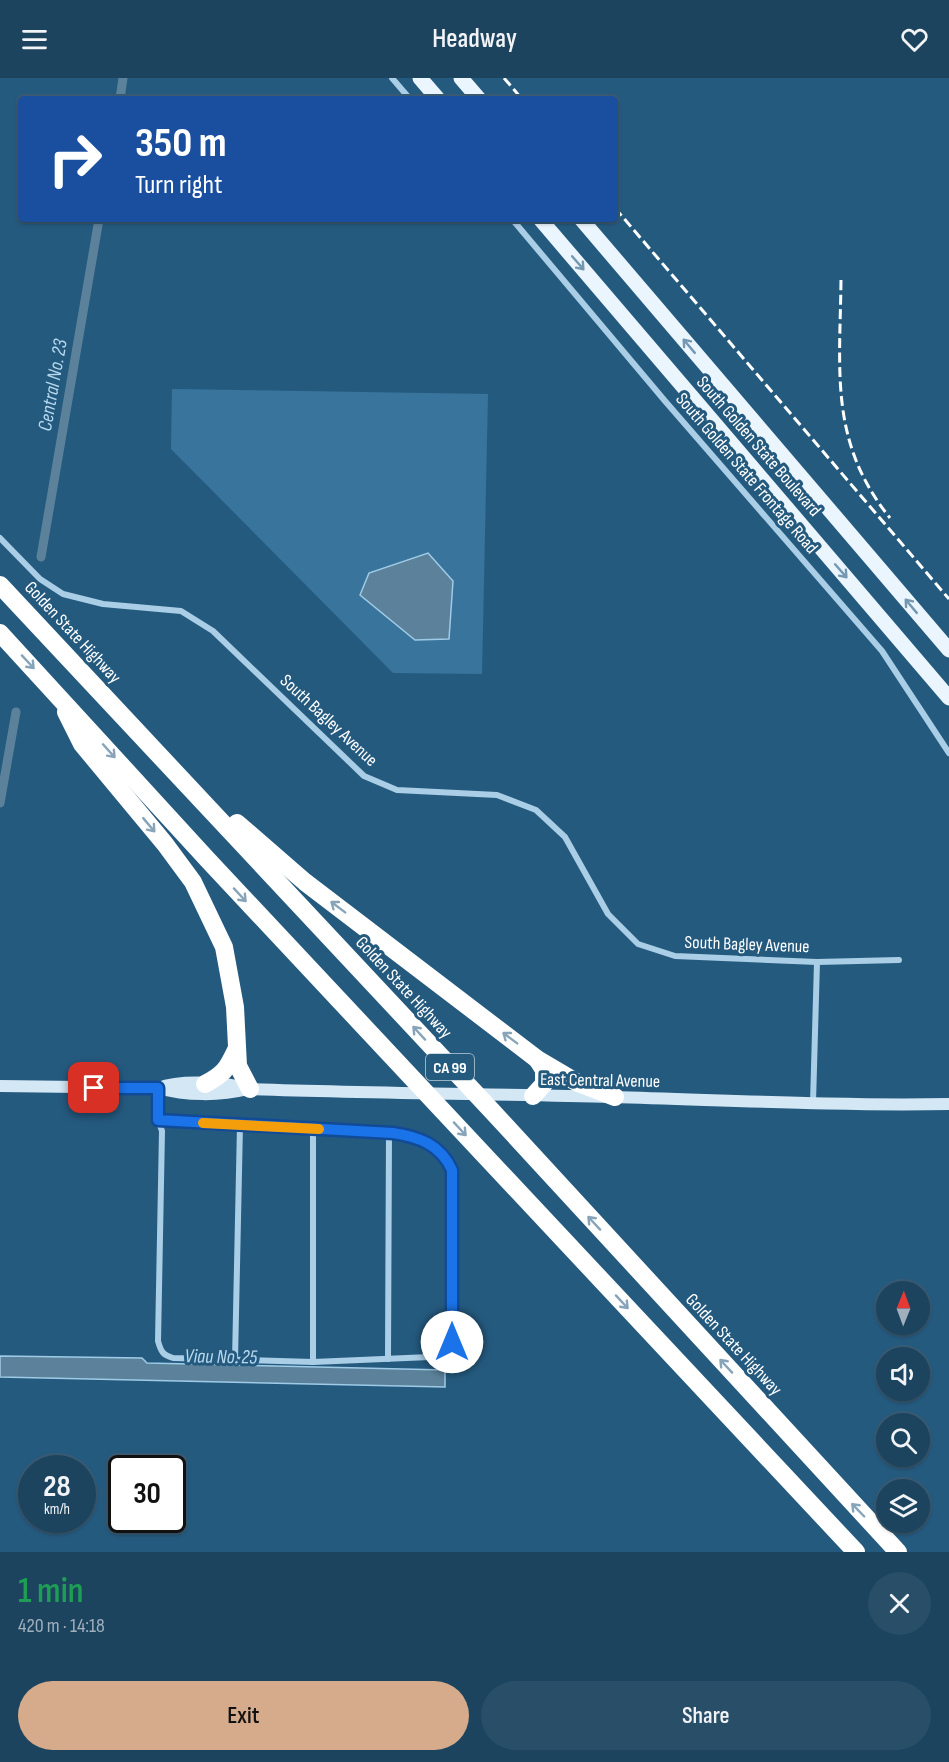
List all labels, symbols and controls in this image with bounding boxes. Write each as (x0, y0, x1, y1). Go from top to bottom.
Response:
icon: menu (18, 23, 51, 56)
text: Headway (432, 23, 517, 55)
icon: heart (898, 23, 931, 56)
text: 350 m (135, 118, 227, 169)
icon: right (36, 120, 114, 198)
text: Turn right (135, 169, 222, 201)
one-way arrow (571, 255, 585, 270)
water label: Central No. 23 (33, 337, 73, 433)
one-way arrow (682, 339, 696, 354)
street label: South Golden State Boulevard (692, 372, 825, 521)
street label: South Golden State Frontage Road (671, 389, 822, 558)
one-way arrow (834, 563, 848, 578)
street label: Golden State Highway (20, 577, 125, 688)
one-way arrow (904, 599, 918, 614)
one-way arrow (21, 654, 35, 669)
street label: South Bagley Avenue (276, 670, 382, 771)
one-way arrow (102, 743, 116, 758)
one-way arrow (142, 817, 155, 833)
one-way arrow (233, 887, 247, 902)
one-way arrow (330, 901, 346, 913)
street label: Golden State Highway (351, 932, 456, 1043)
street label: South Bagley Avenue (684, 932, 810, 957)
one-way arrow (412, 1026, 426, 1041)
one-way arrow (502, 1031, 518, 1044)
road number: CA 99 (426, 1054, 474, 1080)
pin (68, 1062, 119, 1113)
street label: East Central Avenue (540, 1069, 660, 1092)
icon: arrive (77, 1071, 110, 1104)
one-way arrow (453, 1121, 467, 1136)
one-way arrow (587, 1215, 601, 1230)
north arrow (876, 1281, 930, 1335)
map controls (876, 1281, 930, 1533)
street label: Golden State Highway (681, 1289, 786, 1400)
one-way arrow (615, 1294, 629, 1309)
position arrow (420, 1310, 484, 1374)
water label: Viau No. 25 (184, 1344, 259, 1370)
button: sound (876, 1347, 930, 1401)
one-way arrow (719, 1359, 733, 1374)
button: search (876, 1413, 930, 1467)
speed limit sign: 30 (108, 1455, 186, 1533)
text: 28 (43, 1469, 71, 1505)
button: layers (876, 1479, 930, 1533)
text: km/h (44, 1500, 70, 1519)
one-way arrow (851, 1502, 865, 1517)
text: 1 min (18, 1570, 83, 1613)
button: close (868, 1572, 931, 1635)
text: 420 m · 14:18 (18, 1614, 105, 1638)
button: Exit (18, 1681, 469, 1750)
button: Share (481, 1681, 931, 1750)

